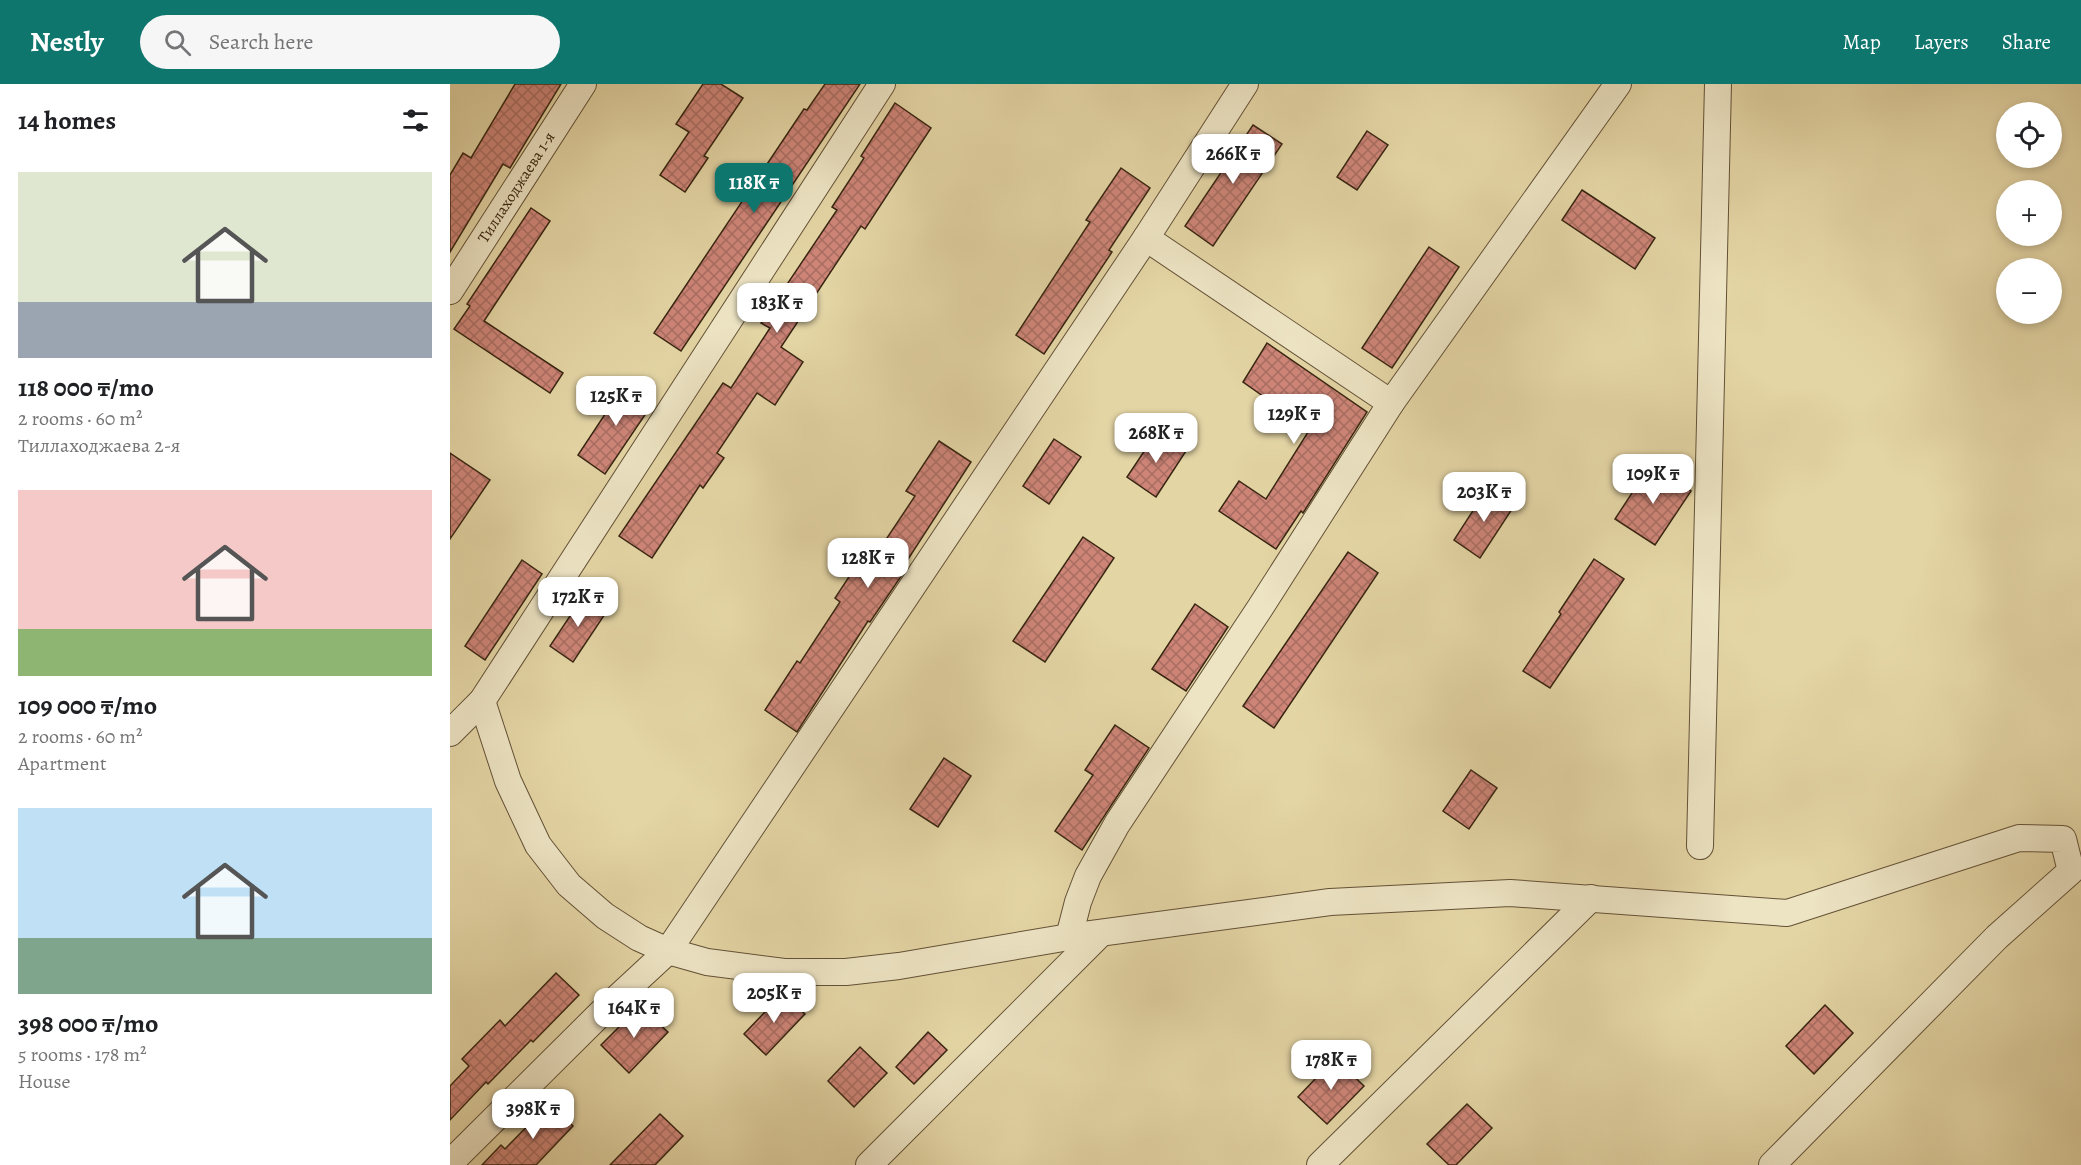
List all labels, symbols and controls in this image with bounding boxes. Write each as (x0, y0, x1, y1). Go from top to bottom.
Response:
search box (140, 15, 560, 69)
text: Nestly (30, 23, 104, 61)
icon: search (161, 26, 194, 59)
text: Search here (209, 27, 313, 57)
text: Map (1842, 28, 1881, 56)
text: Layers (1914, 28, 1969, 56)
text: Share (2002, 28, 2051, 56)
map controls (1996, 102, 2062, 324)
button: locate (1996, 102, 2062, 168)
text: 14 homes (18, 103, 116, 138)
icon: filters (399, 104, 432, 137)
street label: Тиллаходжаева 1-я (473, 127, 560, 247)
pin: 266K ₸ (1184, 134, 1282, 185)
text: 266K ₸ (1206, 140, 1260, 167)
pin: 118K ₸ (705, 163, 803, 214)
text: 118K ₸ (729, 169, 779, 196)
button: + (1996, 180, 2062, 246)
icon: home (171, 211, 279, 319)
button: − (1996, 258, 2062, 324)
pin: 183K ₸ (728, 283, 826, 334)
text: 183K ₸ (751, 289, 803, 316)
text: 118 000 ₸/mo (18, 370, 154, 405)
pin: 125K ₸ (567, 376, 665, 427)
text: 125K ₸ (590, 382, 642, 409)
pin: 129K ₸ (1245, 394, 1343, 445)
text: 129K ₸ (1268, 400, 1320, 427)
text: 2 rooms · 60 m² (18, 405, 142, 432)
pin: 268K ₸ (1107, 413, 1205, 464)
text: 268K ₸ (1129, 419, 1184, 446)
text: Тиллаходжаева 2-я (18, 432, 181, 459)
pin: 109K ₸ (1604, 454, 1702, 505)
text: 109K ₸ (1627, 460, 1679, 487)
pin: 203K ₸ (1435, 472, 1533, 523)
text: 203K ₸ (1457, 478, 1511, 505)
icon: home (171, 529, 279, 637)
pin: 128K ₸ (819, 538, 917, 589)
text: 128K ₸ (842, 544, 894, 571)
pin: 172K ₸ (529, 577, 627, 628)
text: 172K ₸ (552, 583, 604, 610)
text: 109 000 ₸/mo (18, 688, 157, 723)
text: 2 rooms · 60 m² (18, 723, 142, 750)
text: Apartment (18, 750, 107, 777)
icon: home (171, 847, 279, 955)
pin: 205K ₸ (725, 973, 823, 1024)
text: 205K ₸ (747, 979, 801, 1006)
pin: 164K ₸ (585, 988, 683, 1039)
text: 164K ₸ (608, 994, 660, 1021)
text: 398 000 ₸/mo (18, 1006, 158, 1041)
pin: 178K ₸ (1282, 1040, 1380, 1091)
text: 5 rooms · 178 m² (18, 1041, 147, 1068)
text: 178K ₸ (1305, 1046, 1357, 1073)
text: House (18, 1068, 70, 1095)
pin: 398K ₸ (484, 1089, 582, 1140)
text: 398K ₸ (506, 1095, 560, 1122)

